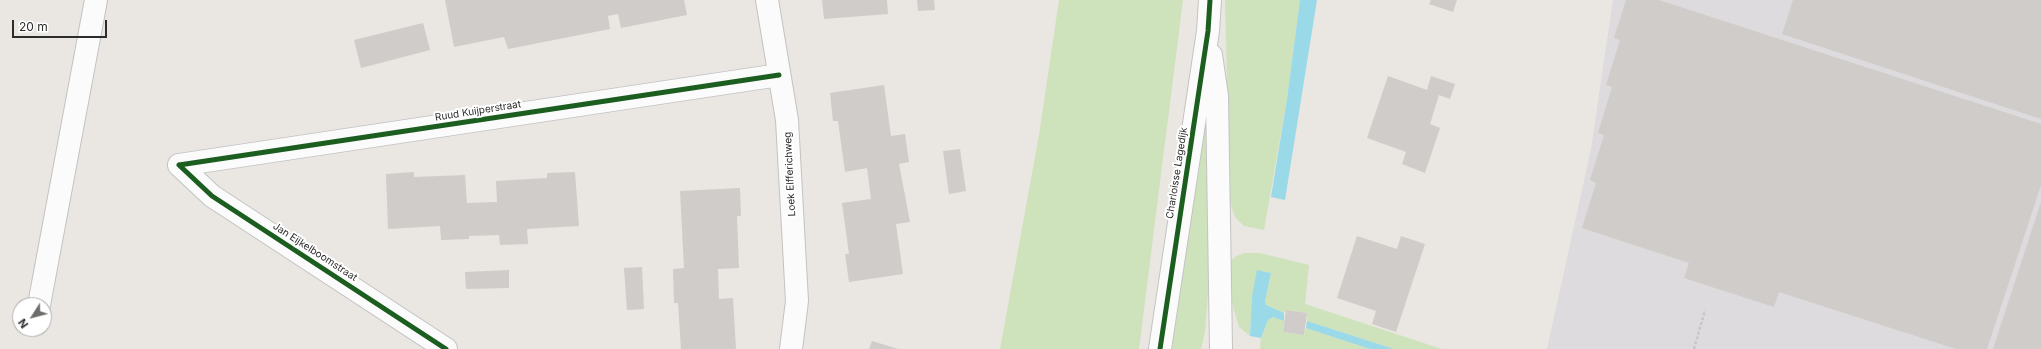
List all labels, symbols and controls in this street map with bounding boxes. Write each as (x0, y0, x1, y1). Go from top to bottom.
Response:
scale bar (14, 12, 109, 38)
text: 20 m (19, 19, 48, 34)
street label: Ruud Kuijperstraat (434, 98, 522, 124)
street label: Charloisse Lagedijk (1164, 126, 1190, 220)
street label: Loek Elfferichweg (782, 131, 798, 217)
street label: Jan Eijkelboomstraat (271, 220, 359, 284)
north arrow (12, 297, 52, 337)
text: N (15, 316, 31, 331)

